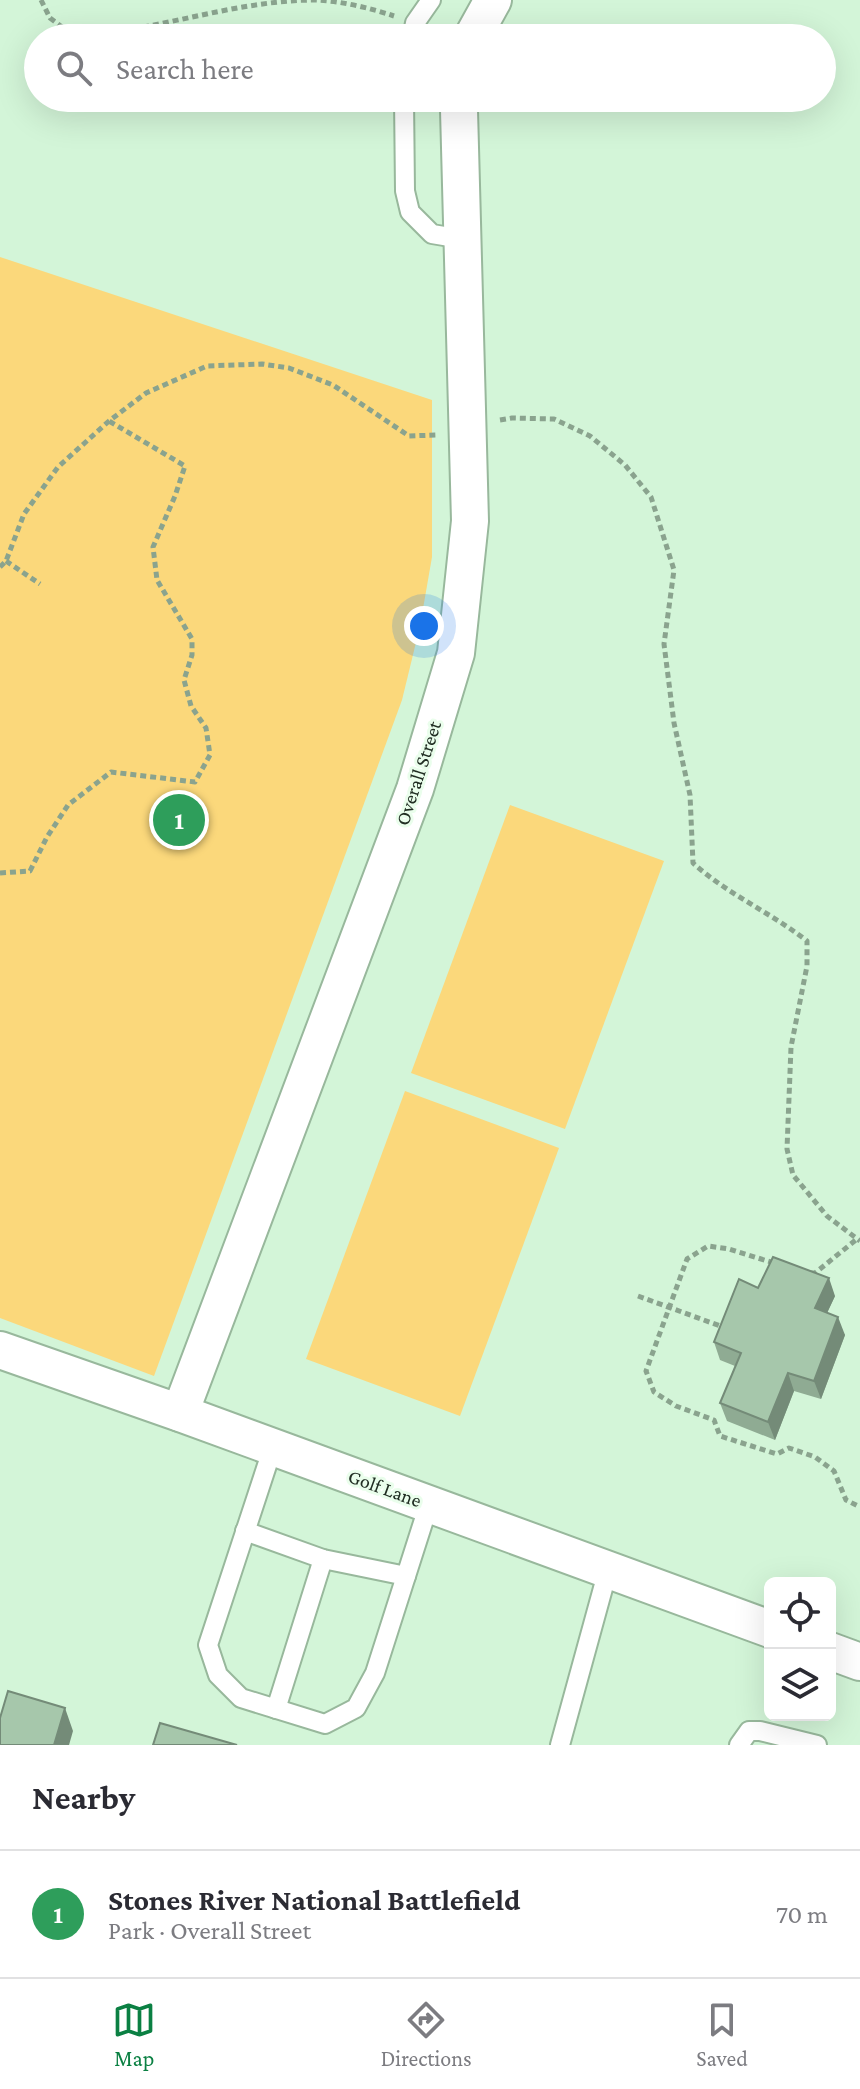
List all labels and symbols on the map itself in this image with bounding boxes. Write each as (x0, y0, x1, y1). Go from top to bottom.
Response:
your location (404, 606, 444, 646)
street label: Overall Street (391, 718, 445, 828)
pin: 1 (153, 790, 205, 850)
street label: Golf Lane (345, 1465, 425, 1511)

